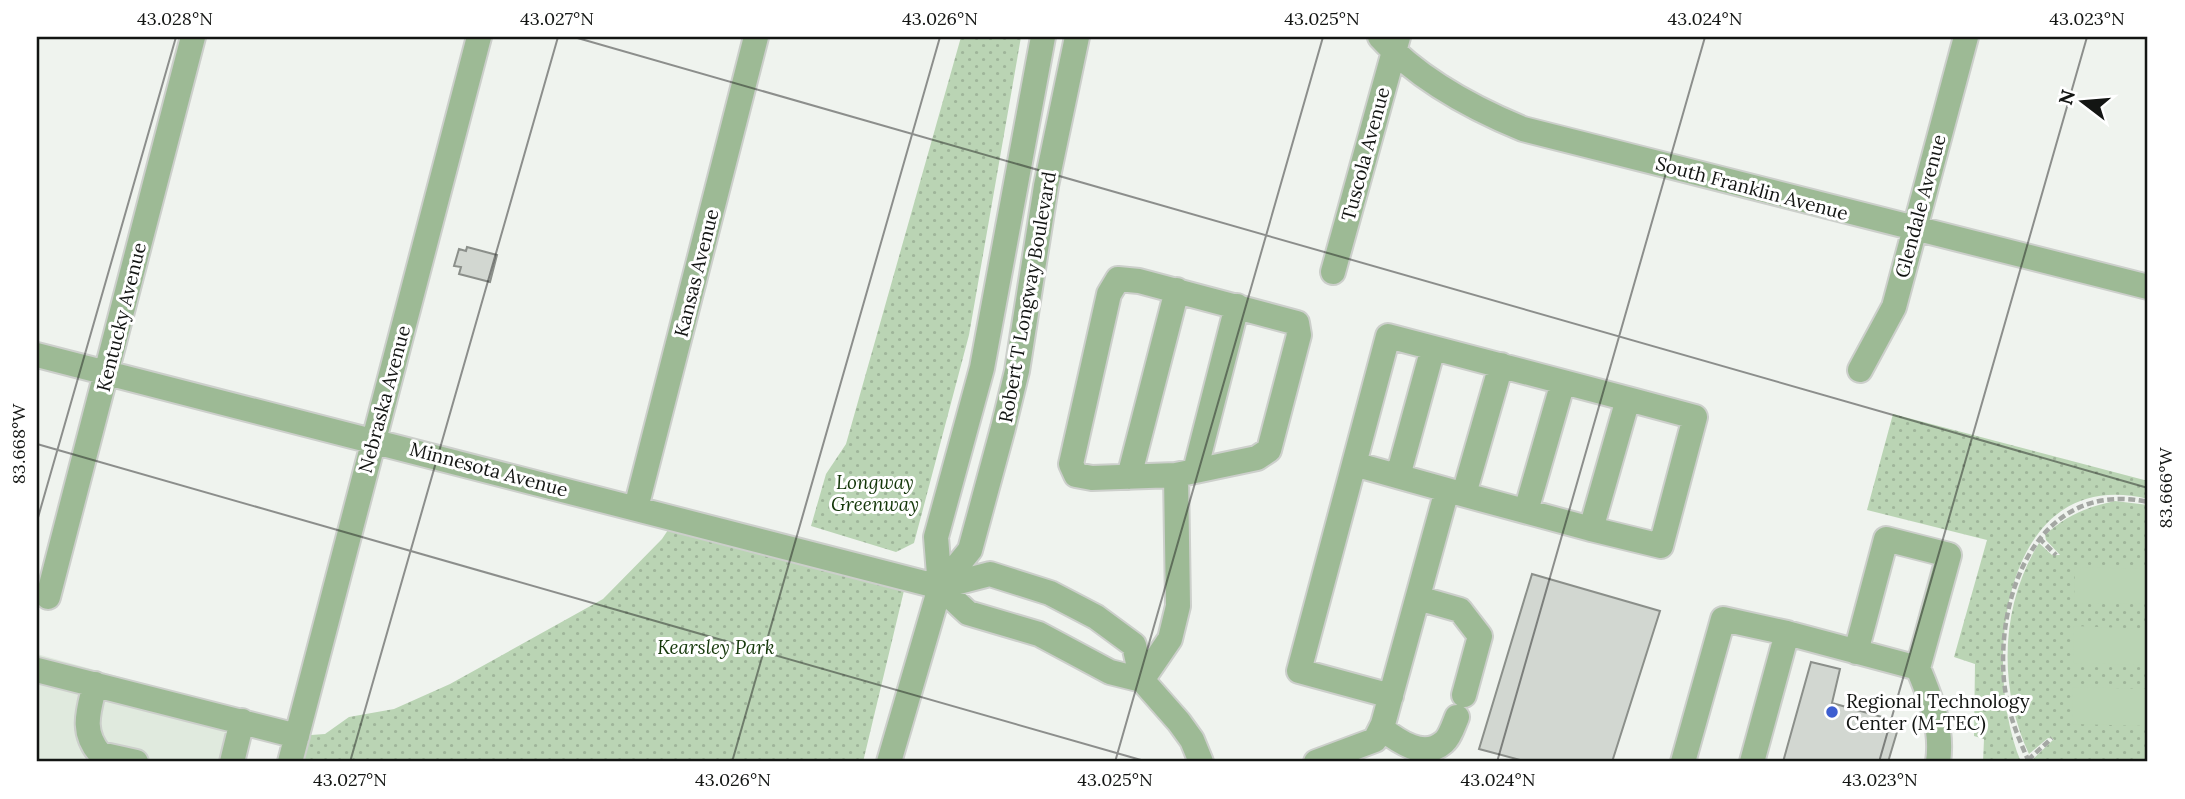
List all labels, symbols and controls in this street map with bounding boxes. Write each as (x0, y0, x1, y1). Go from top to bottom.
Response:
text: 43.028°N (137, 7, 213, 30)
text: 43.027°N (520, 7, 594, 30)
text: 43.026°N (902, 7, 978, 30)
text: 43.025°N (1284, 7, 1360, 30)
text: 43.024°N (1668, 7, 1742, 30)
text: 43.023°N (2049, 7, 2125, 30)
north arrow (2048, 66, 2118, 136)
street label: Tuscola Avenue (1336, 84, 1394, 224)
text: N (2053, 87, 2080, 108)
street label: Glendale Avenue (1889, 132, 1951, 280)
street label: South Franklin Avenue (1653, 151, 1851, 225)
street label: Robert T Longway Boulevard (993, 170, 1061, 424)
street label: Kansas Avenue (668, 206, 724, 340)
street label: Kentucky Avenue (91, 240, 151, 394)
street label: Nebraska Avenue (353, 323, 415, 475)
text: 83.668°W (7, 403, 30, 484)
street label: Minnesota Avenue (407, 436, 571, 502)
text: 83.666°W (2154, 447, 2177, 528)
park label: Longway Greenway (831, 470, 919, 516)
park label: Kearsley Park (657, 635, 775, 659)
place label: Regional Technology Center (M-TEC) (1846, 689, 2030, 736)
marker: Regional Technology Center (M-TEC) (1824, 704, 1840, 720)
text: 43.027°N (313, 768, 387, 791)
text: 43.026°N (695, 768, 771, 791)
text: 43.025°N (1077, 768, 1153, 791)
text: 43.024°N (1461, 768, 1535, 791)
text: 43.023°N (1842, 768, 1918, 791)

